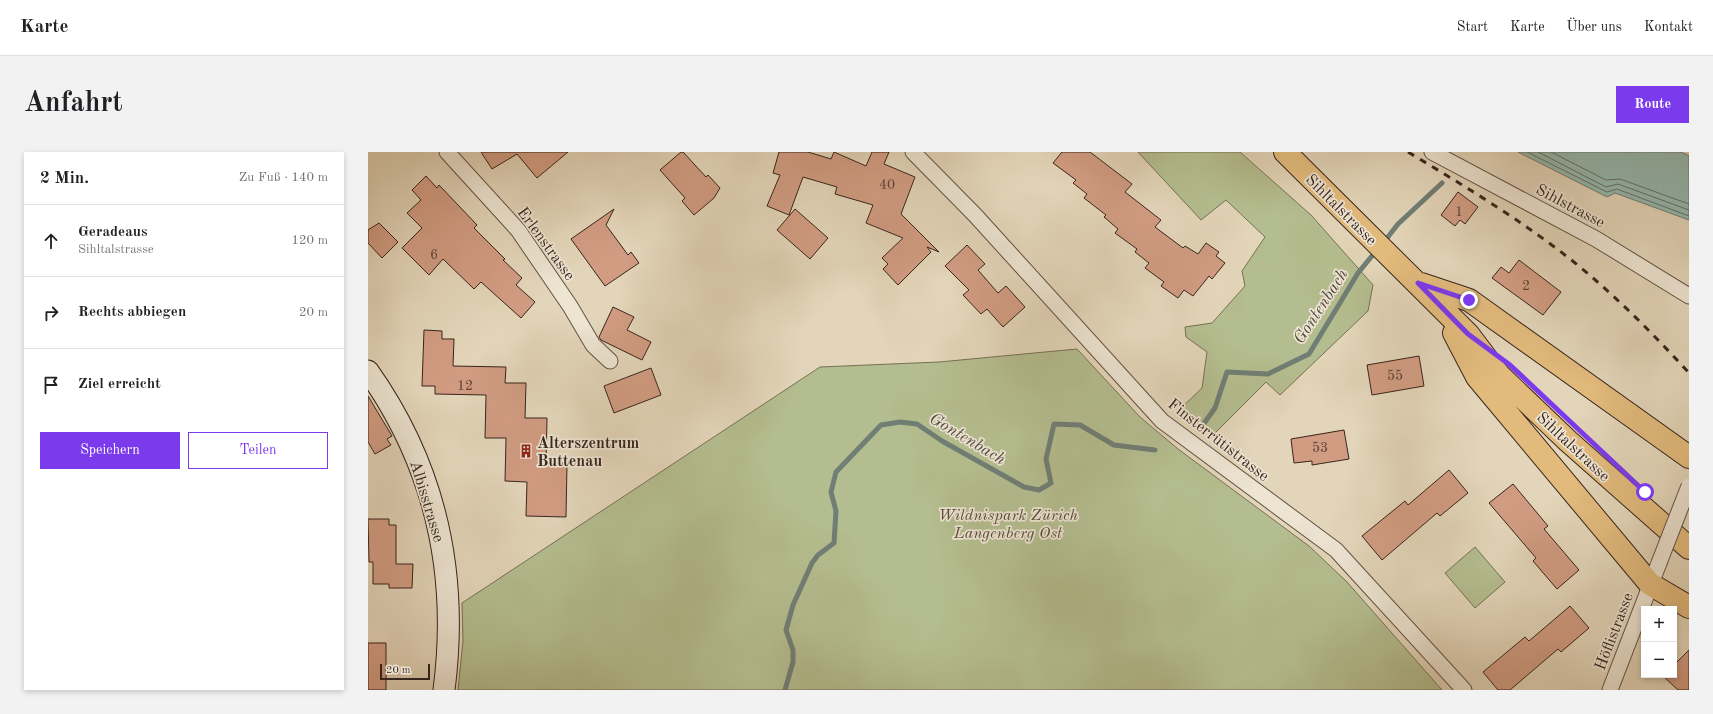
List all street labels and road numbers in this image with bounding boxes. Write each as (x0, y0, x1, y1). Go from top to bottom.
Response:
street label: Sihltalstrasse (1302, 172, 1379, 249)
street label: Sihlstrasse (1533, 182, 1607, 232)
street label: Erlenstrasse (514, 205, 577, 284)
street label: Finsterrütistrasse (1164, 396, 1271, 485)
street label: Sihltalstrasse (1533, 410, 1612, 485)
street label: Albisstrasse (406, 459, 446, 544)
street label: Höflistrasse (1593, 591, 1637, 673)

